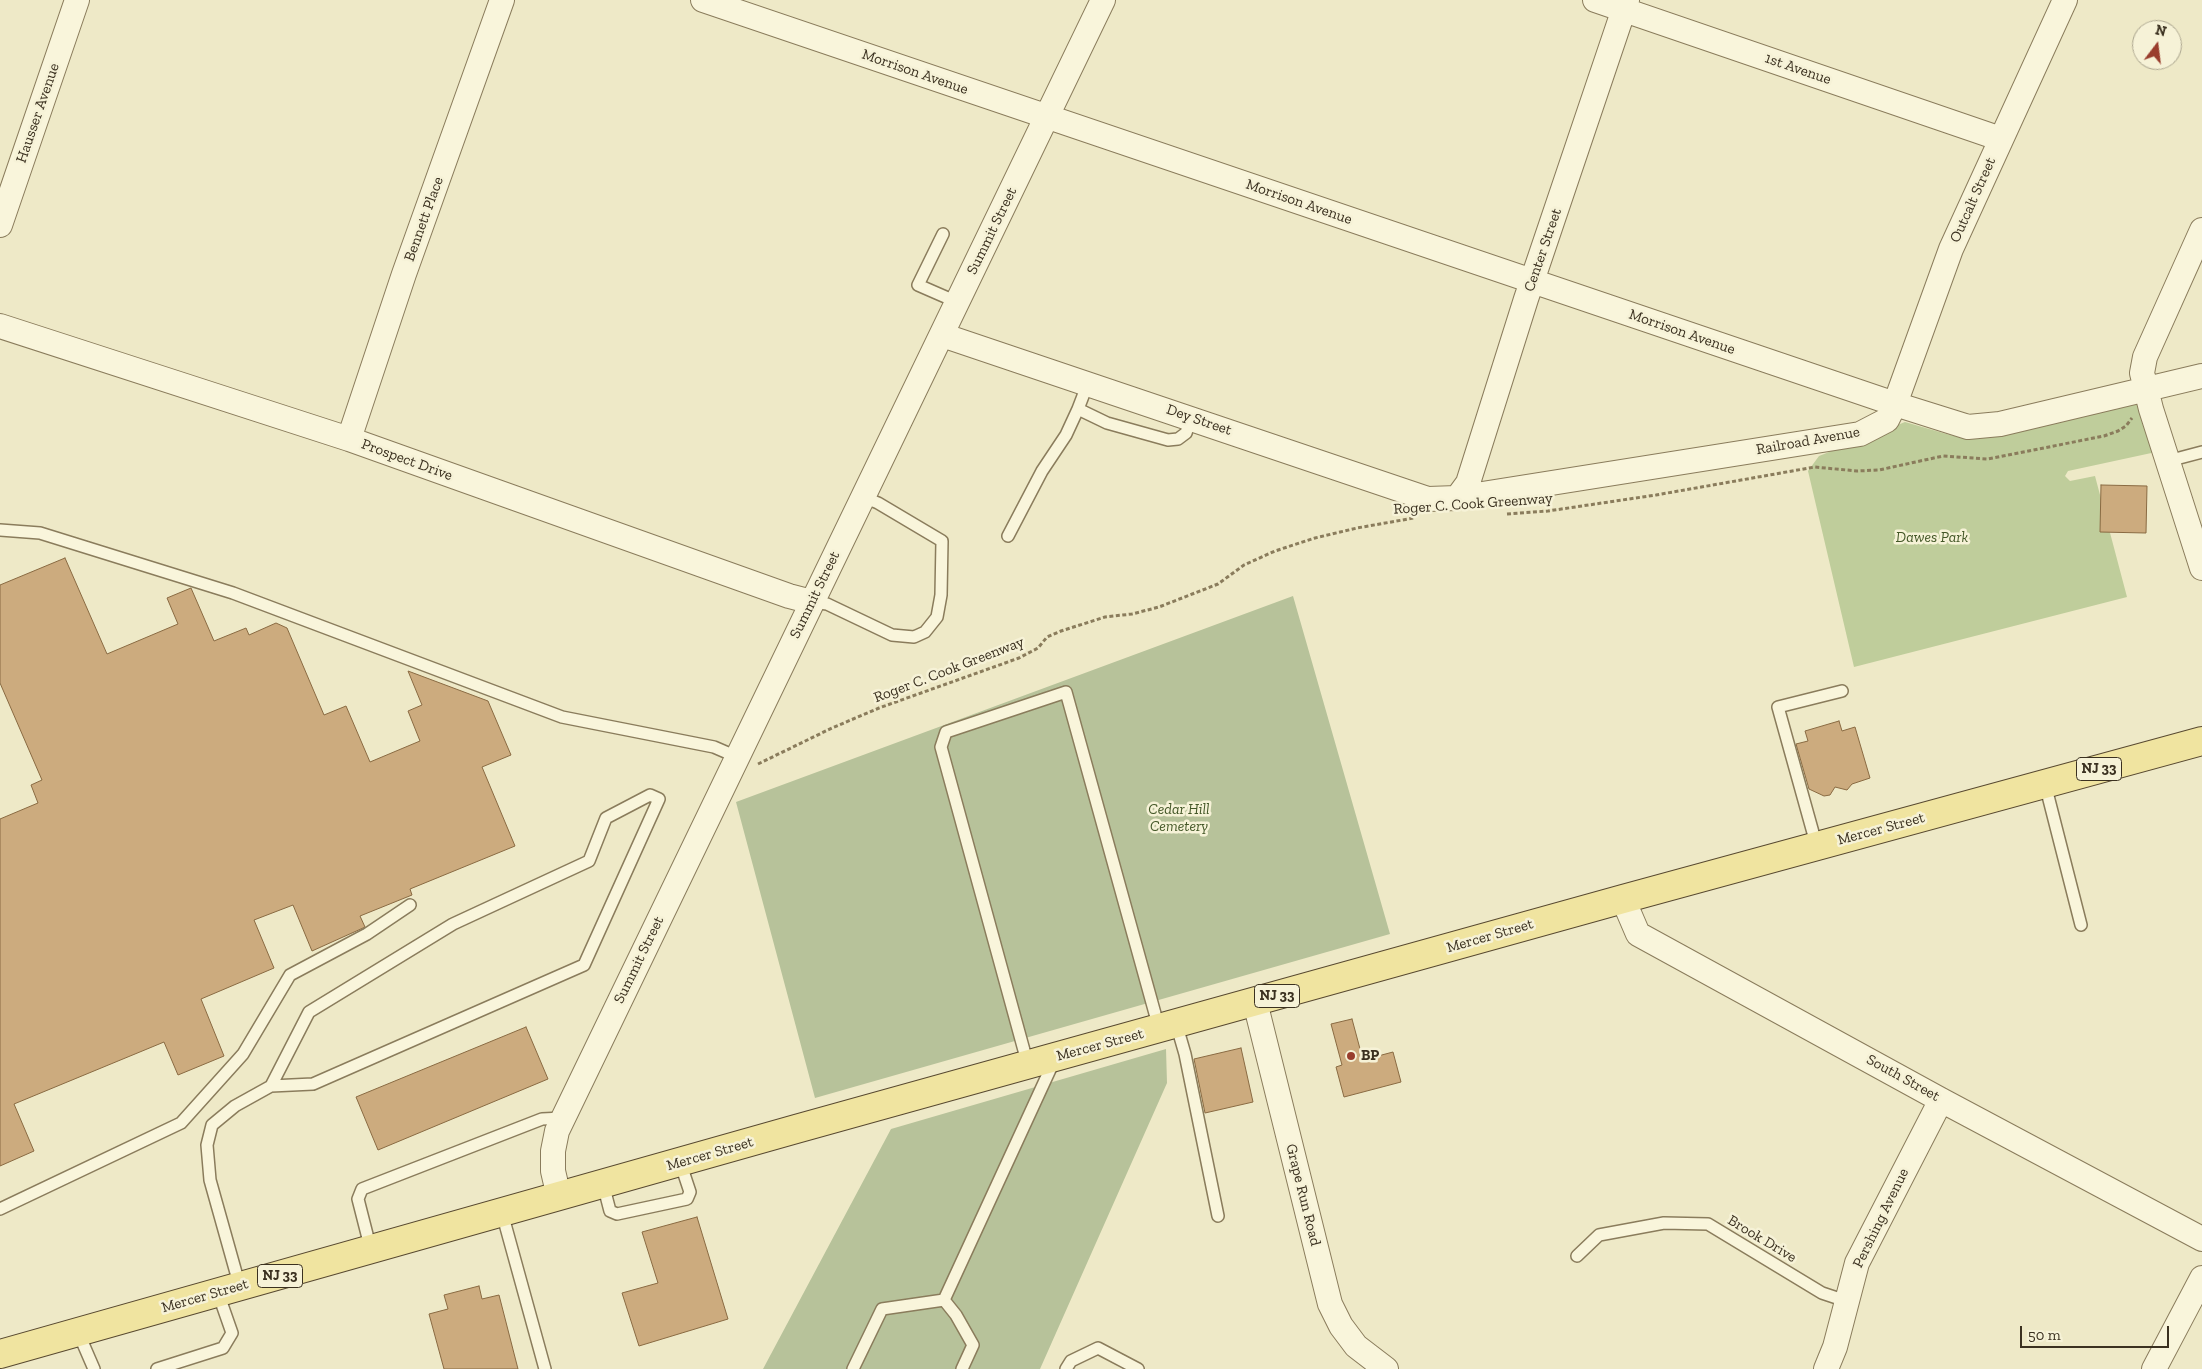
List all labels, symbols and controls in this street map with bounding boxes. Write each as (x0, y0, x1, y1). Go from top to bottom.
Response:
north arrow (2132, 20, 2182, 70)
text: N (2153, 21, 2168, 41)
street label: Morrison Avenue (860, 45, 970, 99)
street label: 1st Avenue (1763, 49, 1833, 89)
street label: Hausser Avenue (13, 61, 63, 165)
street label: Outcalt Street (1946, 155, 2000, 245)
street label: Bennett Place (400, 174, 448, 264)
street label: Morrison Avenue (1244, 175, 1354, 229)
street label: Summit Street (963, 184, 1021, 278)
street label: Center Street (1520, 206, 1566, 294)
street label: Morrison Avenue (1627, 305, 1737, 359)
street label: Dey Street (1164, 400, 1234, 440)
street label: Railroad Avenue (1755, 423, 1861, 459)
street label: Prospect Drive (359, 435, 455, 485)
street label: Roger C. Cook Greenway (1393, 489, 1553, 519)
park label: Dawes Park (1896, 529, 1968, 547)
street label: Summit Street (786, 548, 844, 642)
street label: Roger C. Cook Greenway (871, 633, 1027, 707)
road number: NJ 33 (2076, 758, 2122, 781)
park label: Cedar Hill Cemetery (1148, 801, 1210, 836)
street label: Mercer Street (1835, 809, 1927, 849)
street label: Summit Street (610, 913, 668, 1007)
street label: Mercer Street (1445, 915, 1535, 957)
road number: NJ 33 (1254, 984, 1300, 1008)
street label: Mercer Street (1054, 1025, 1146, 1065)
place label: BP (1361, 1047, 1379, 1065)
marker: BP (1345, 1050, 1357, 1062)
street label: South Street (1863, 1050, 1943, 1106)
street label: Mercer Street (665, 1133, 755, 1175)
street label: Grape Run Road (1282, 1142, 1324, 1248)
street label: Pershing Avenue (1849, 1165, 1913, 1271)
street label: Brook Drive (1724, 1211, 1800, 1267)
road number: NJ 33 (258, 1264, 302, 1288)
street label: Mercer Street (160, 1275, 250, 1317)
scale bar (2022, 1316, 2171, 1348)
text: 50 m (2028, 1326, 2061, 1344)

